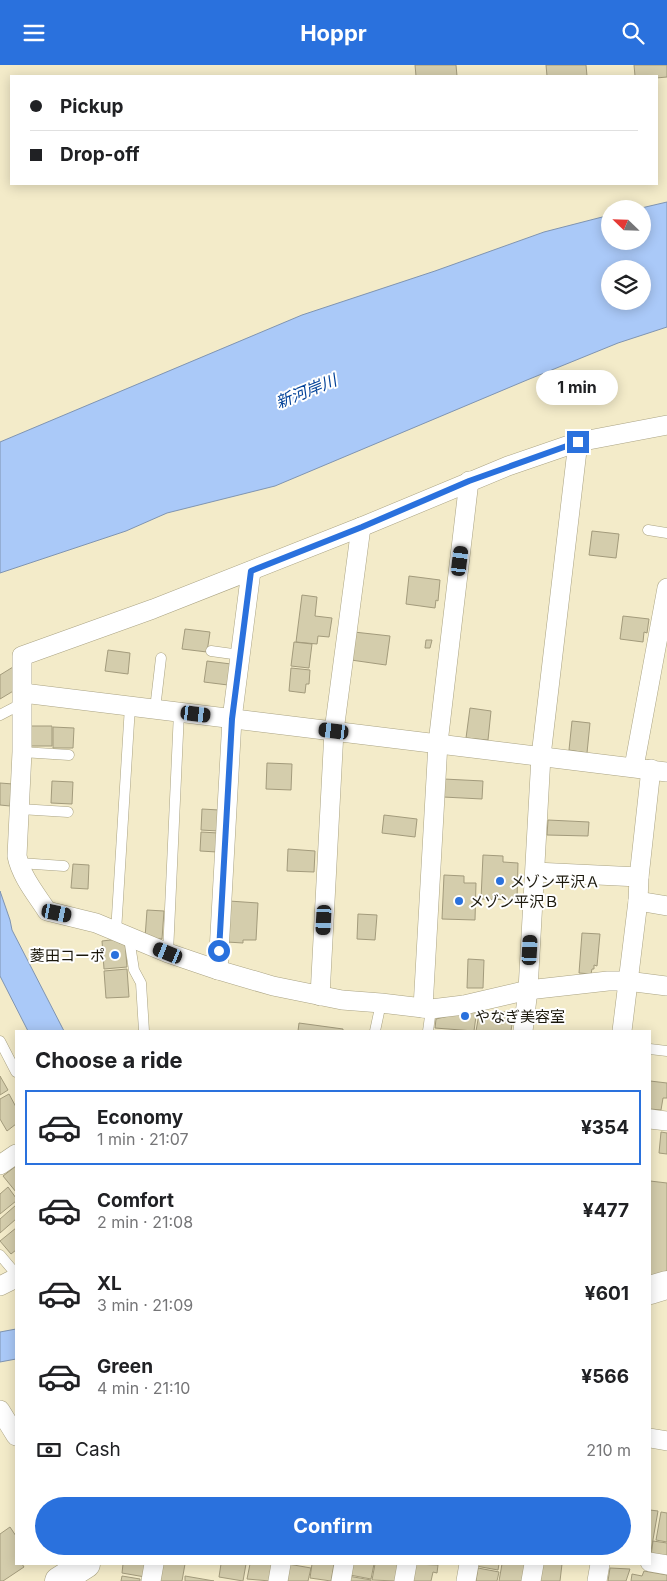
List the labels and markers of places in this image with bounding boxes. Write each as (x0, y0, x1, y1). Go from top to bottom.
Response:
place label: メゾン平沢Ａ (510, 872, 600, 891)
marker: メゾン平沢Ａ (494, 875, 506, 887)
place label: メゾン平沢Ｂ (469, 892, 559, 911)
marker: メゾン平沢Ｂ (453, 895, 465, 907)
place label: 菱田コーポ (30, 946, 105, 965)
marker: 菱田コーポ (109, 949, 121, 961)
place label: やなぎ美容室 (475, 1007, 565, 1026)
marker: やなぎ美容室 (459, 1010, 471, 1022)

